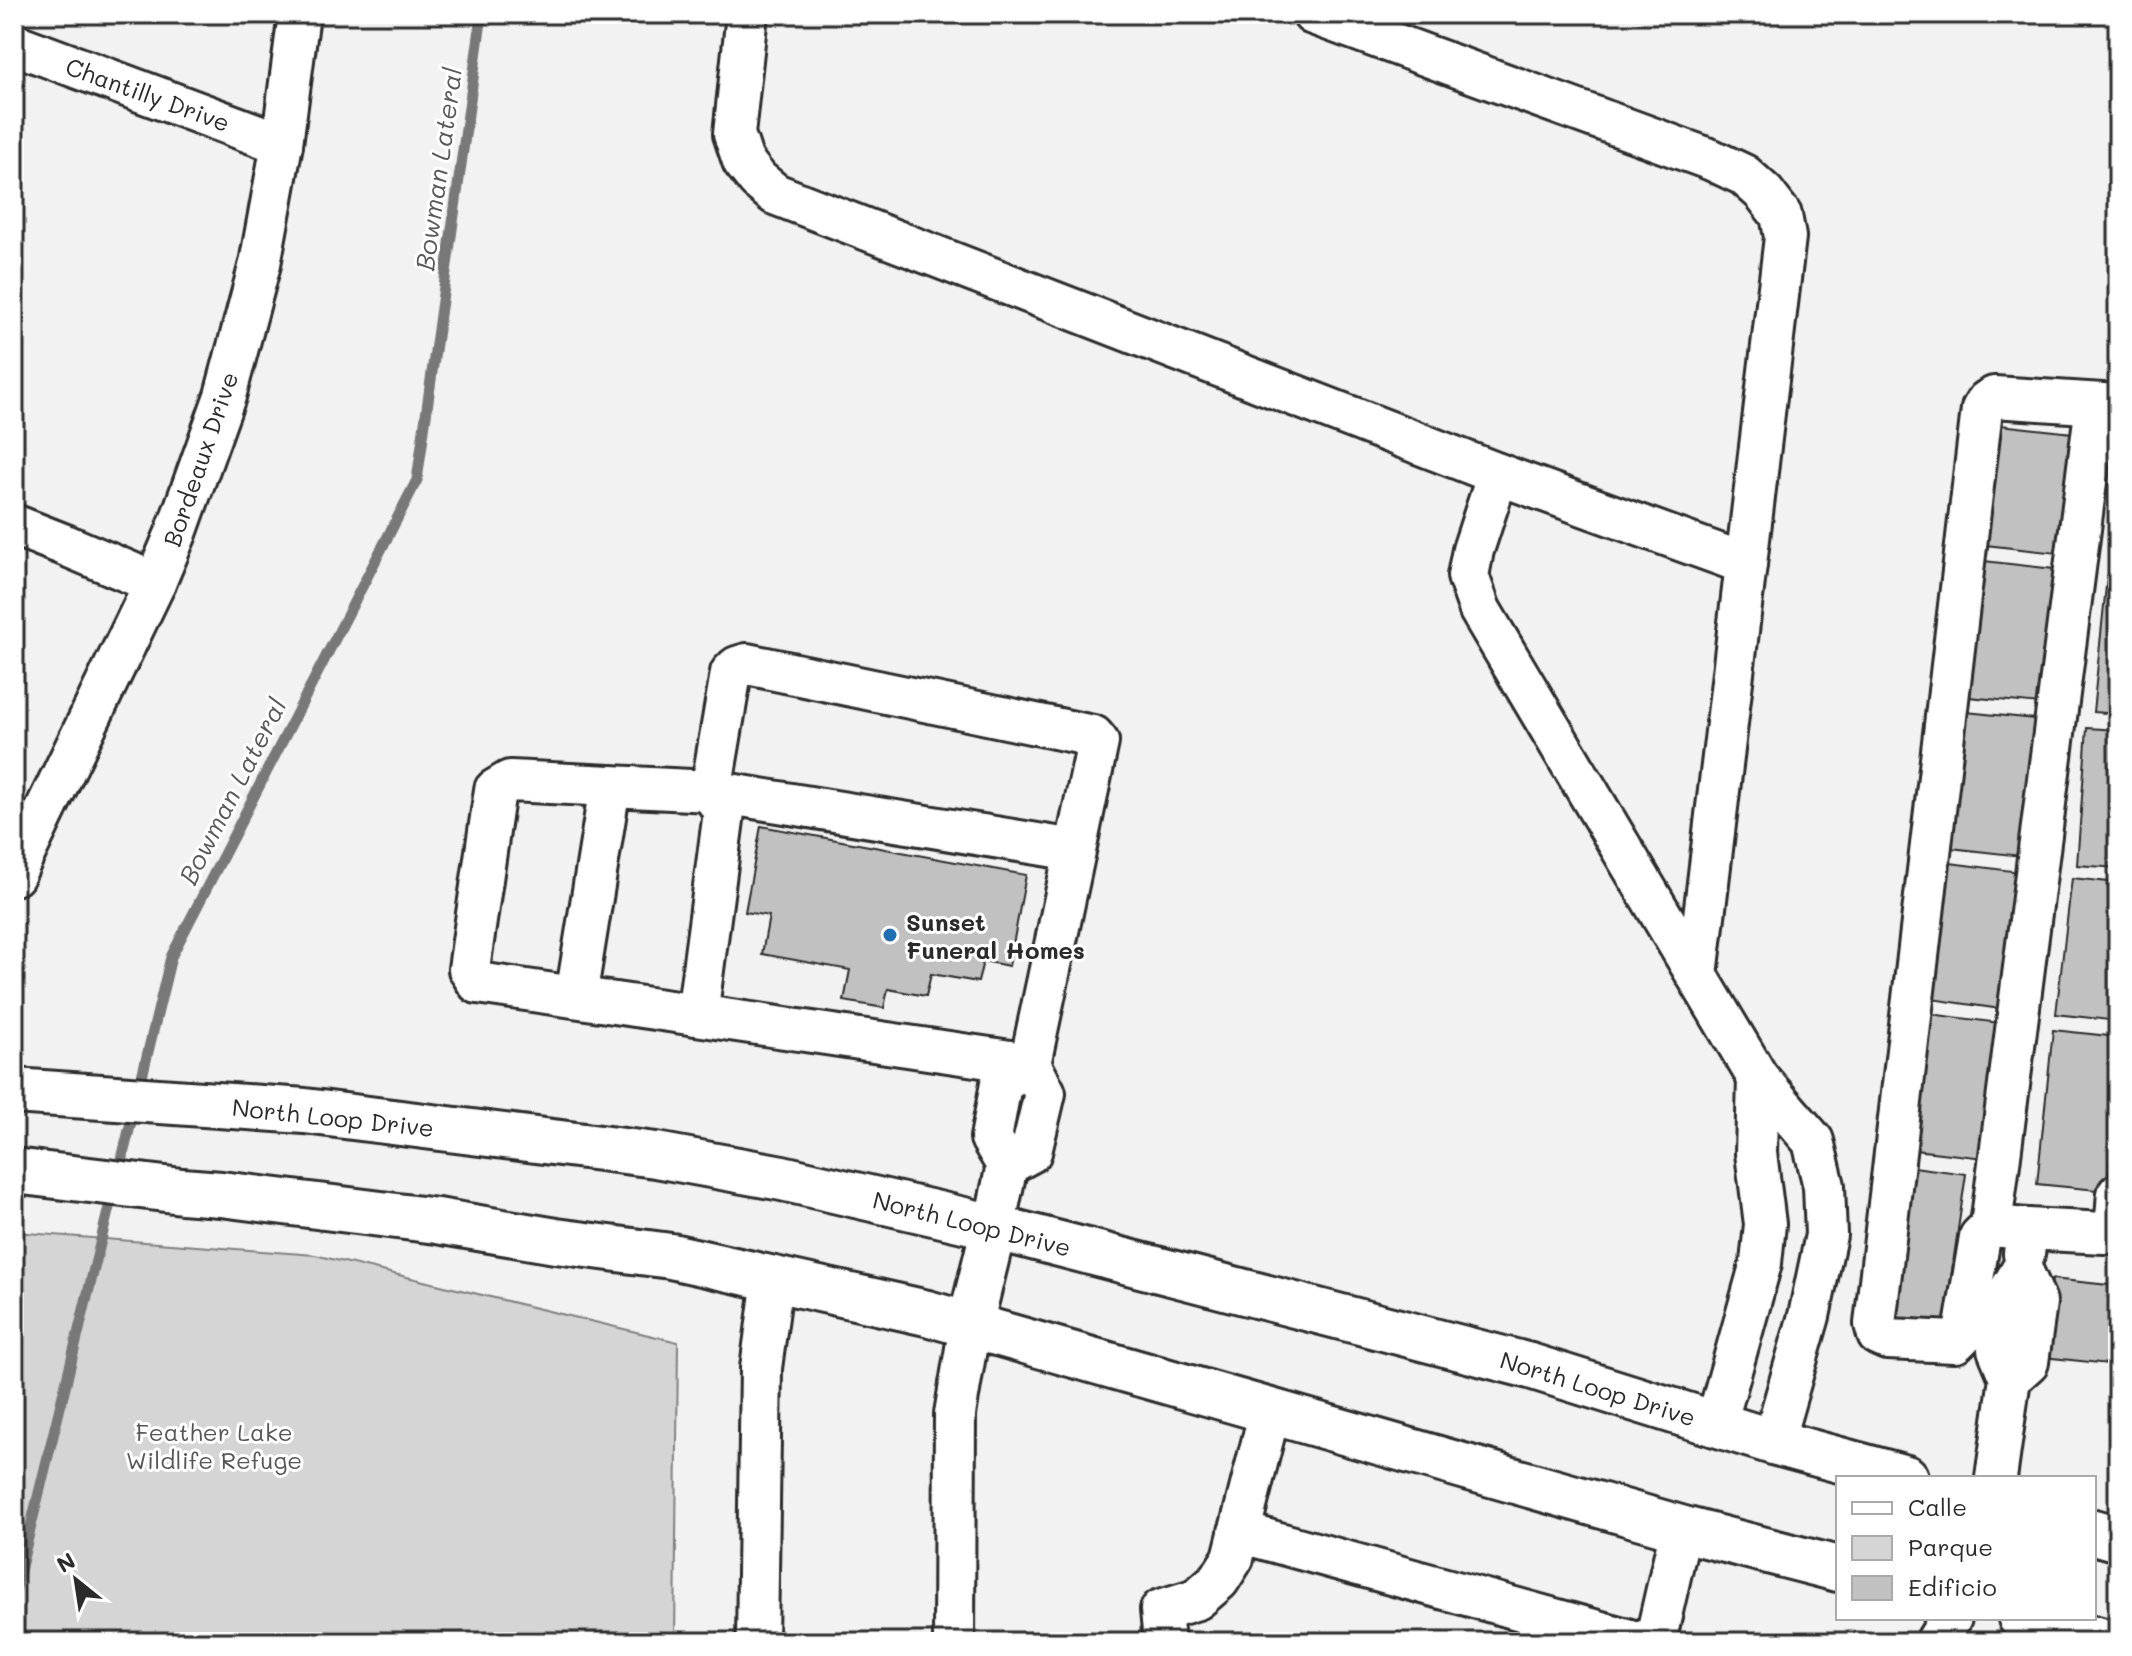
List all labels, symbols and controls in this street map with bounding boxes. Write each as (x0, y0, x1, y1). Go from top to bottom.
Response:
street label: Chantilly Drive (62, 50, 234, 138)
water label: Bowman Lateral (407, 65, 469, 273)
street label: Bordeaux Drive (156, 368, 244, 550)
water label: Bowman Lateral (170, 692, 294, 890)
place label: Sunset Funeral Homes (906, 906, 1085, 965)
marker: Sunset Funeral Homes (881, 926, 899, 944)
street label: North Loop Drive (231, 1091, 435, 1143)
street label: North Loop Drive (870, 1183, 1074, 1263)
street label: North Loop Drive (1497, 1344, 1699, 1432)
park label: Feather Lake Wildlife Refuge (126, 1416, 302, 1475)
legend (1836, 1476, 2096, 1620)
text: Calle (1908, 1491, 1967, 1522)
text: Parque (1908, 1531, 1993, 1562)
north arrow (36, 1540, 116, 1620)
text: N (51, 1546, 80, 1579)
text: Edificio (1908, 1571, 1997, 1602)

